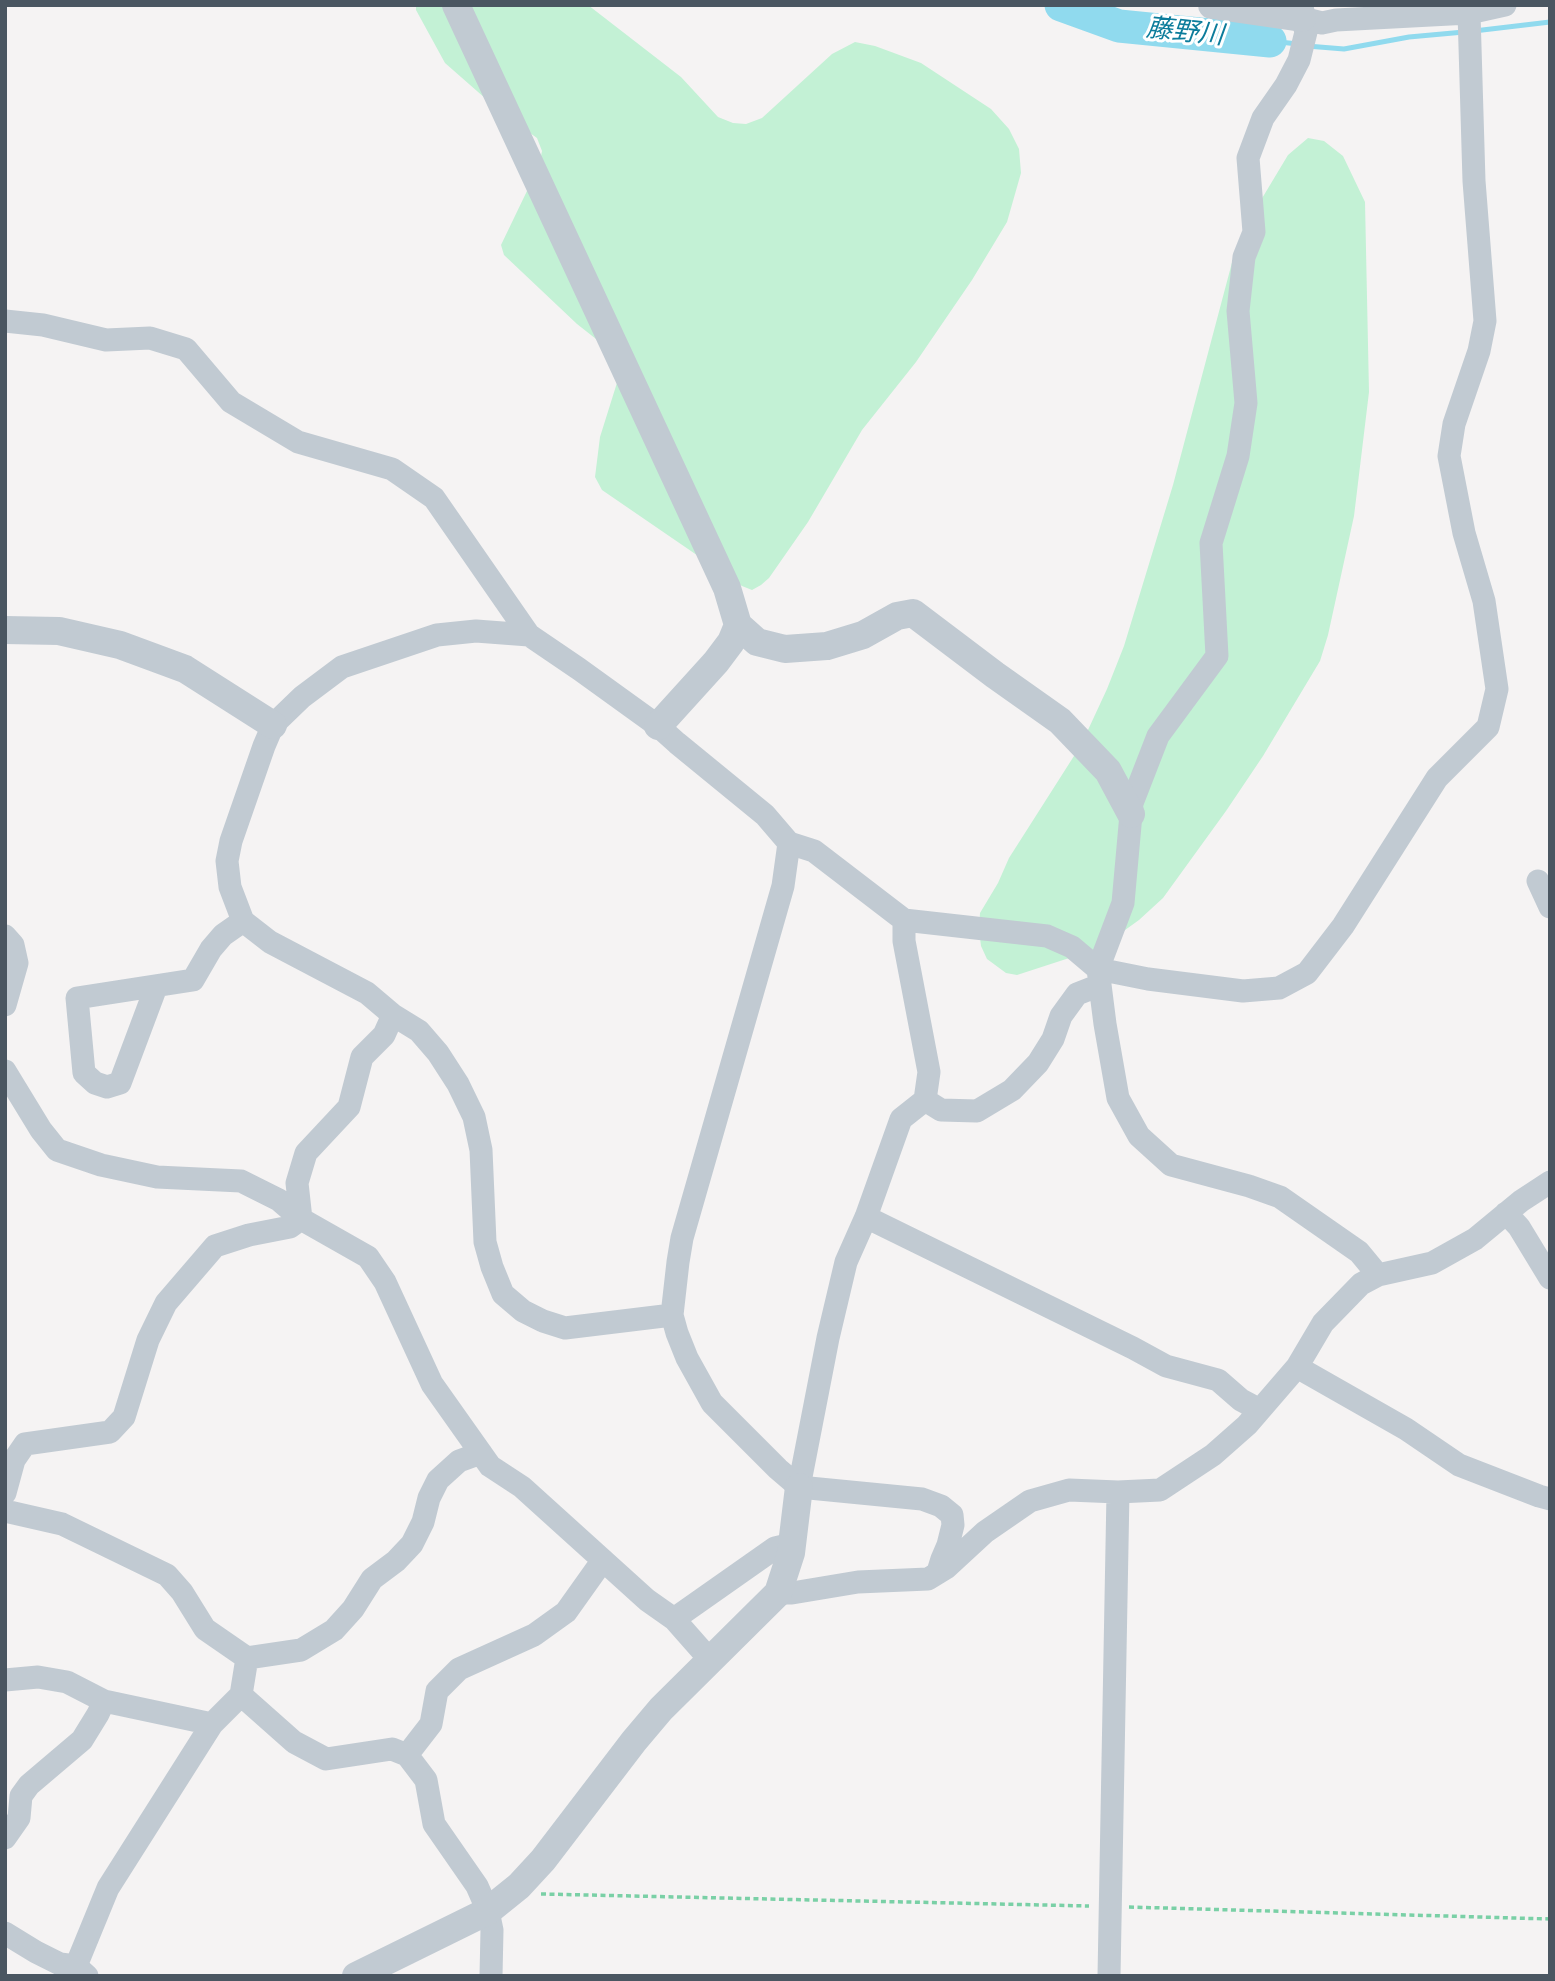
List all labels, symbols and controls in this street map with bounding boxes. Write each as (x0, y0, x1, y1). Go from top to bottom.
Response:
water label: 藤野川 (1145, 12, 1225, 52)

